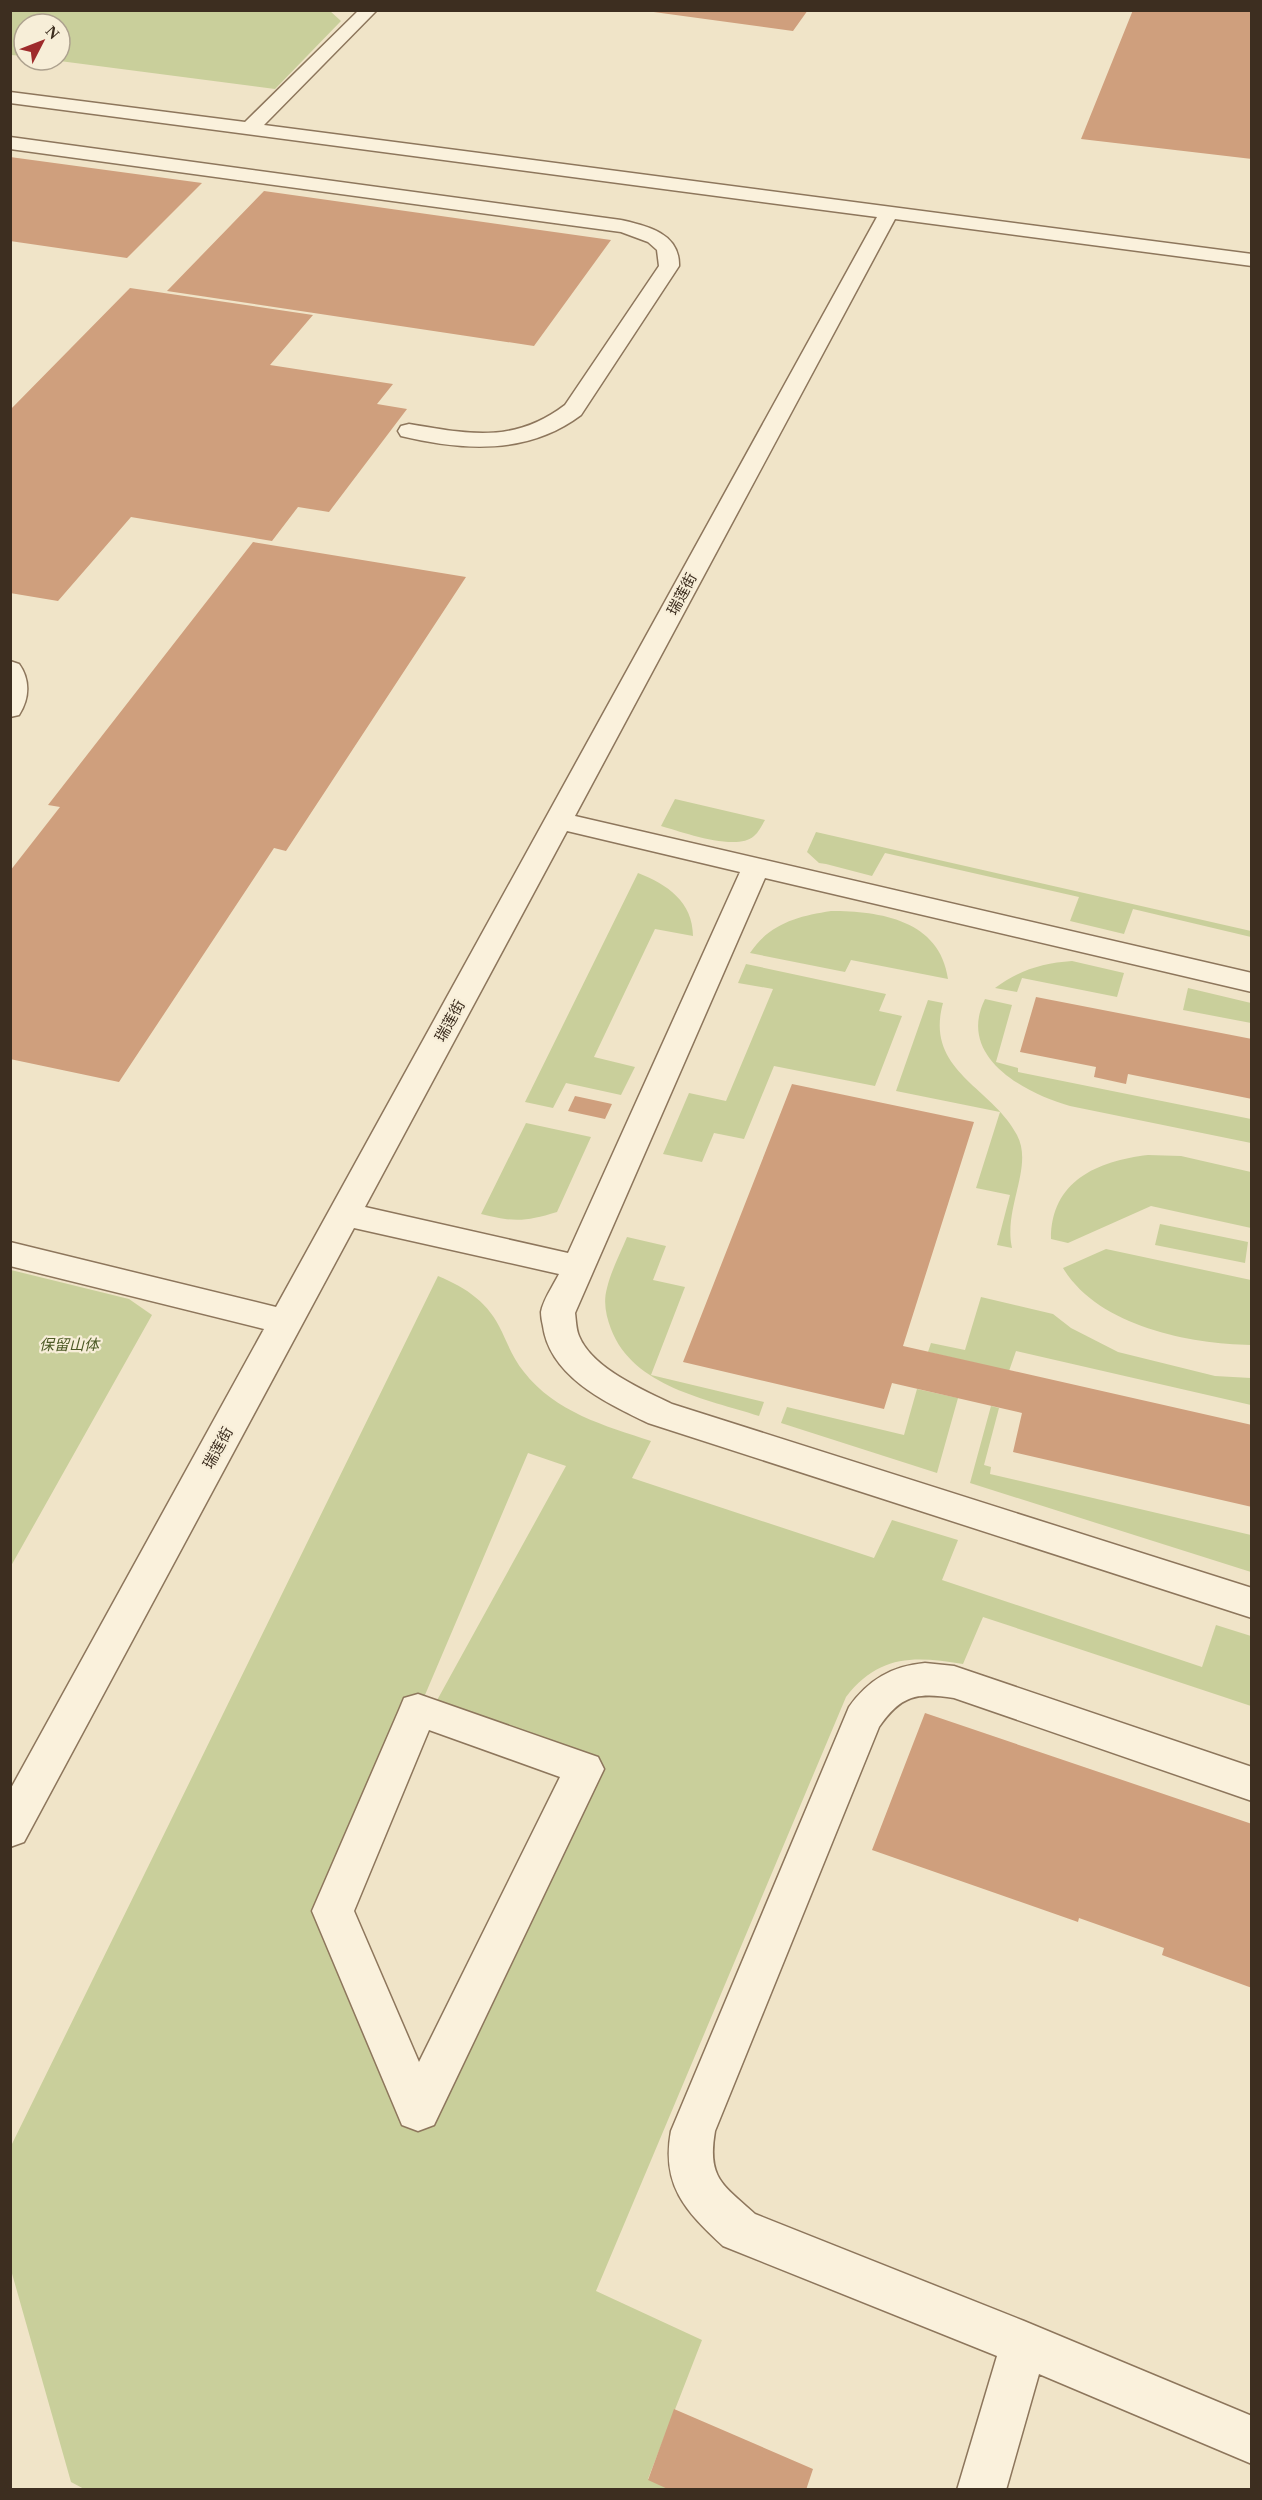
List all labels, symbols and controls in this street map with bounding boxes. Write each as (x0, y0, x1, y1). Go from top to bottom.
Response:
north arrow (12, 12, 72, 72)
text: N (43, 22, 63, 43)
street label: 瑞莲街 (664, 570, 700, 618)
street label: 瑞莲街 (432, 997, 468, 1045)
park label: 保留山体 (39, 1337, 101, 1353)
street label: 瑞莲街 (200, 1424, 236, 1472)

